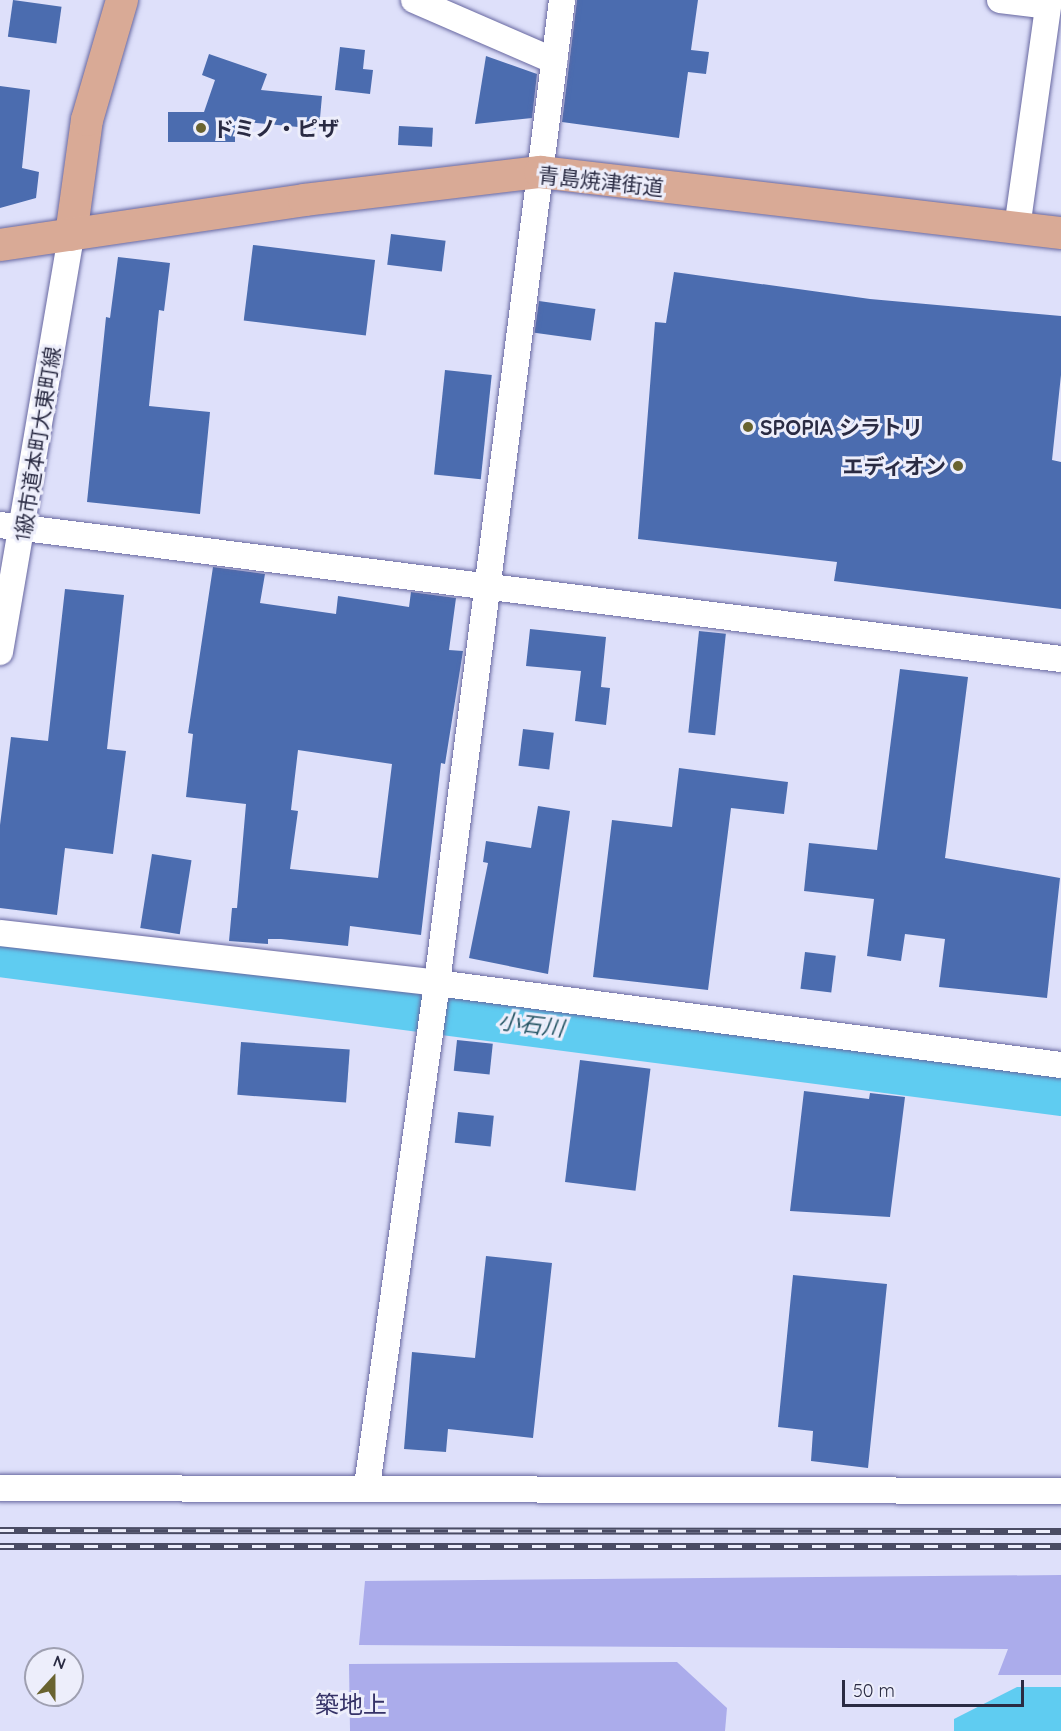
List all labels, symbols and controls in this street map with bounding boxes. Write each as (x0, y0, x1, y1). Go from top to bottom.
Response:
place label: ドミノ・ピザ (213, 115, 339, 141)
marker: ドミノ・ピザ (194, 121, 208, 135)
street label: 青島焼津街道 (537, 162, 665, 200)
street label: 1級市道本町大東町線 (9, 345, 65, 543)
place label: SPOPIA シラトリ (760, 414, 923, 440)
marker: SPOPIA シラトリ (741, 420, 755, 434)
place label: エディオン (841, 453, 946, 479)
marker: エディオン (951, 459, 965, 473)
water label: 小石川 (497, 1008, 565, 1042)
north arrow (24, 1647, 84, 1707)
text: N (51, 1651, 69, 1674)
scale bar (845, 1668, 1026, 1706)
text: 50 m (853, 1679, 895, 1702)
district label: 築地上 (315, 1691, 387, 1719)

